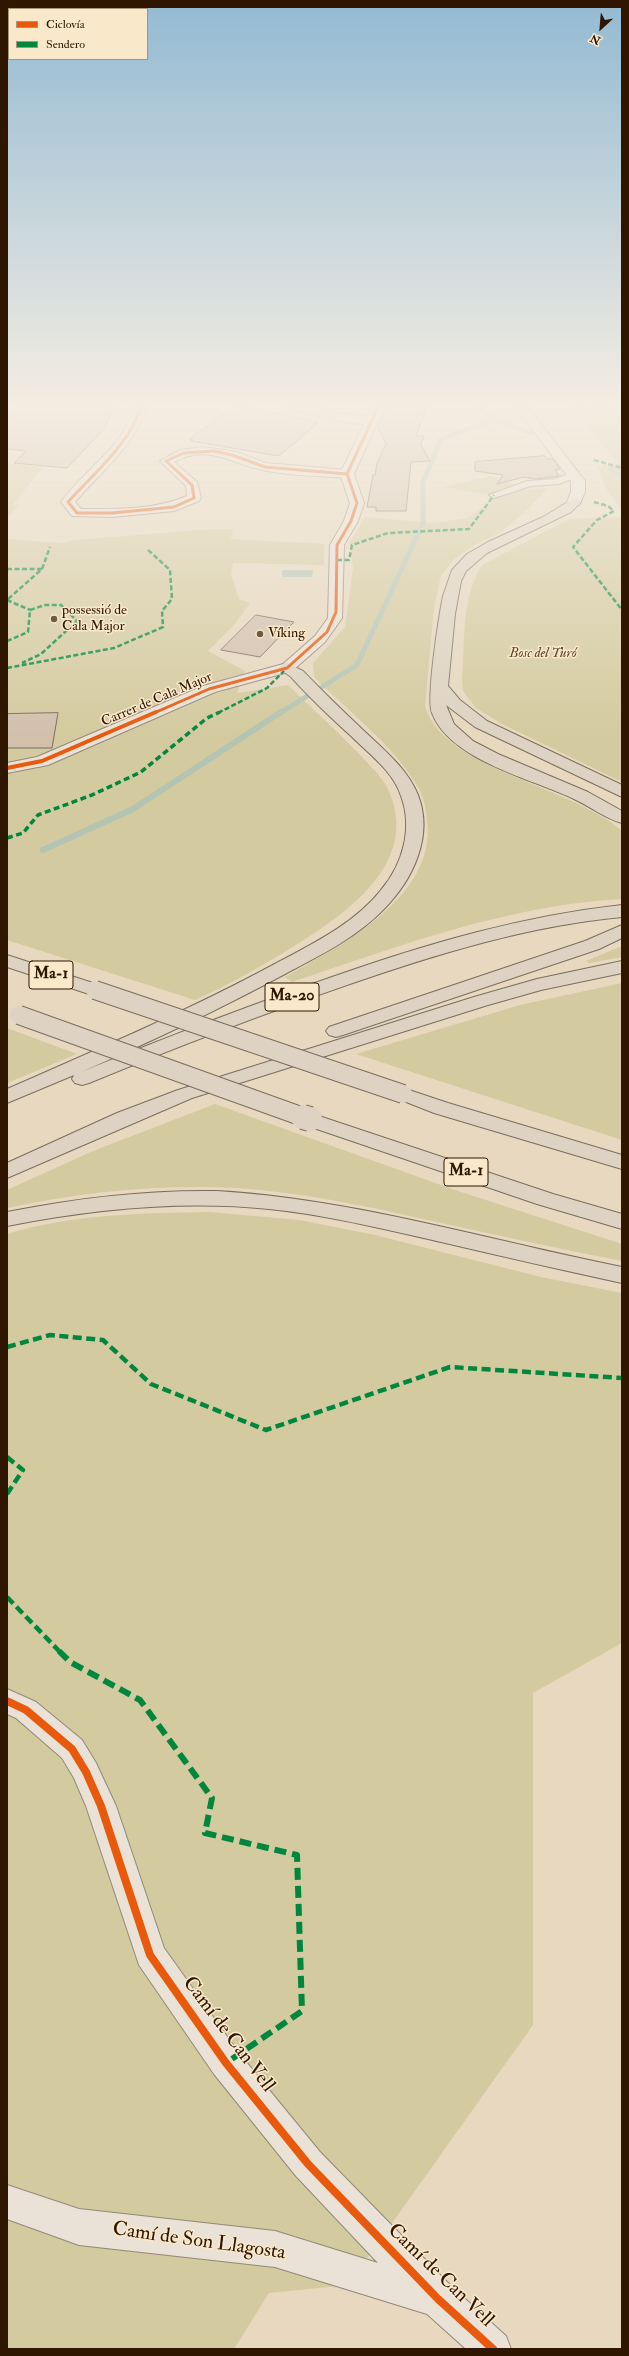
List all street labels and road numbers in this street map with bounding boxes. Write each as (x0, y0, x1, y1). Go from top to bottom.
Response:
street label: Carrer de Cala Major (99, 669, 215, 731)
road number: Ma-1 (29, 961, 73, 989)
road number: Ma-20 (265, 983, 319, 1011)
road number: Ma-1 (444, 1158, 488, 1186)
street label: Camí de Can Vell (177, 1972, 279, 2098)
street label: Camí de Son Llagosta (111, 2218, 287, 2266)
street label: Camí de Can Vell (382, 2219, 498, 2333)

